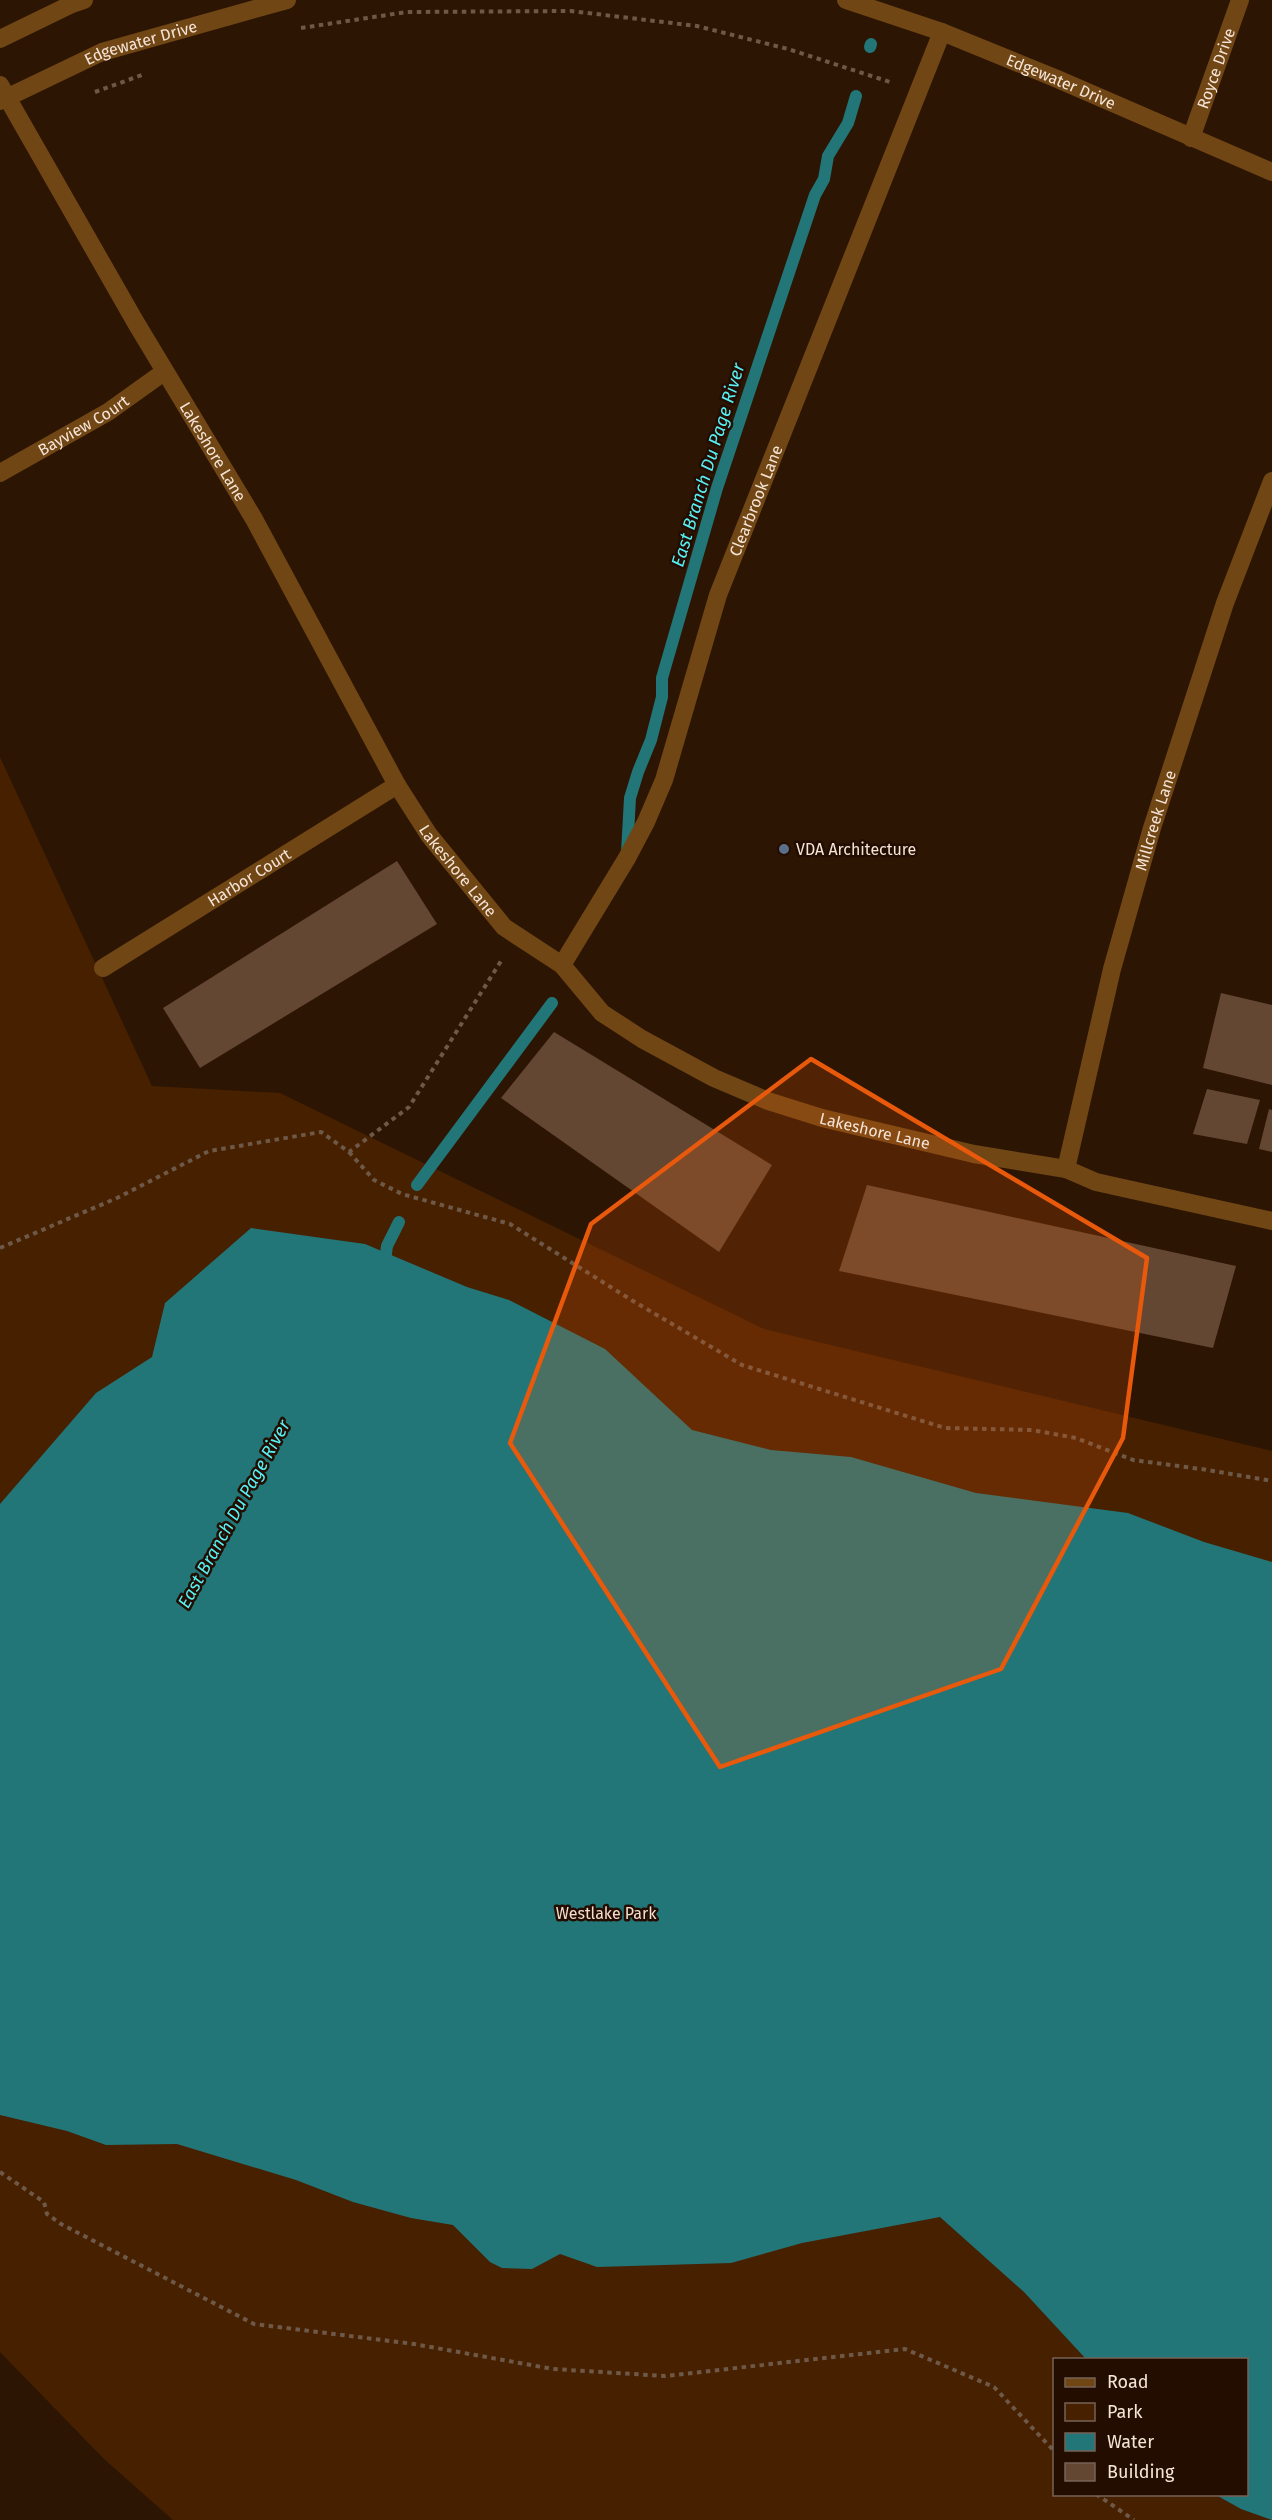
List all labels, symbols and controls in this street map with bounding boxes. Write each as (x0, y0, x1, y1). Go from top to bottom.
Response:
street label: Edgewater Drive (81, 16, 199, 69)
street label: Royce Drive (1193, 25, 1239, 111)
street label: Edgewater Drive (1004, 50, 1119, 113)
water label: East Branch Du Page River (667, 359, 750, 570)
street label: Bayview Court (34, 391, 132, 459)
street label: Lakeshore Lane (176, 398, 251, 505)
street label: Clearbrook Lane (725, 442, 786, 559)
street label: Millcreek Lane (1131, 768, 1180, 873)
street label: Lakeshore Lane (415, 821, 501, 920)
place label: VDA Architecture (796, 840, 916, 859)
marker: VDA Architecture (777, 842, 791, 856)
street label: Harbor Court (204, 844, 294, 910)
street label: Lakeshore Lane (818, 1108, 932, 1153)
water label: East Branch Du Page River (173, 1415, 296, 1612)
park label: Westlake Park (556, 1904, 657, 1923)
legend (1053, 2358, 1248, 2496)
text: Road (1107, 2371, 1149, 2393)
text: Park (1107, 2401, 1143, 2423)
text: Water (1107, 2431, 1154, 2453)
text: Building (1107, 2461, 1175, 2483)

